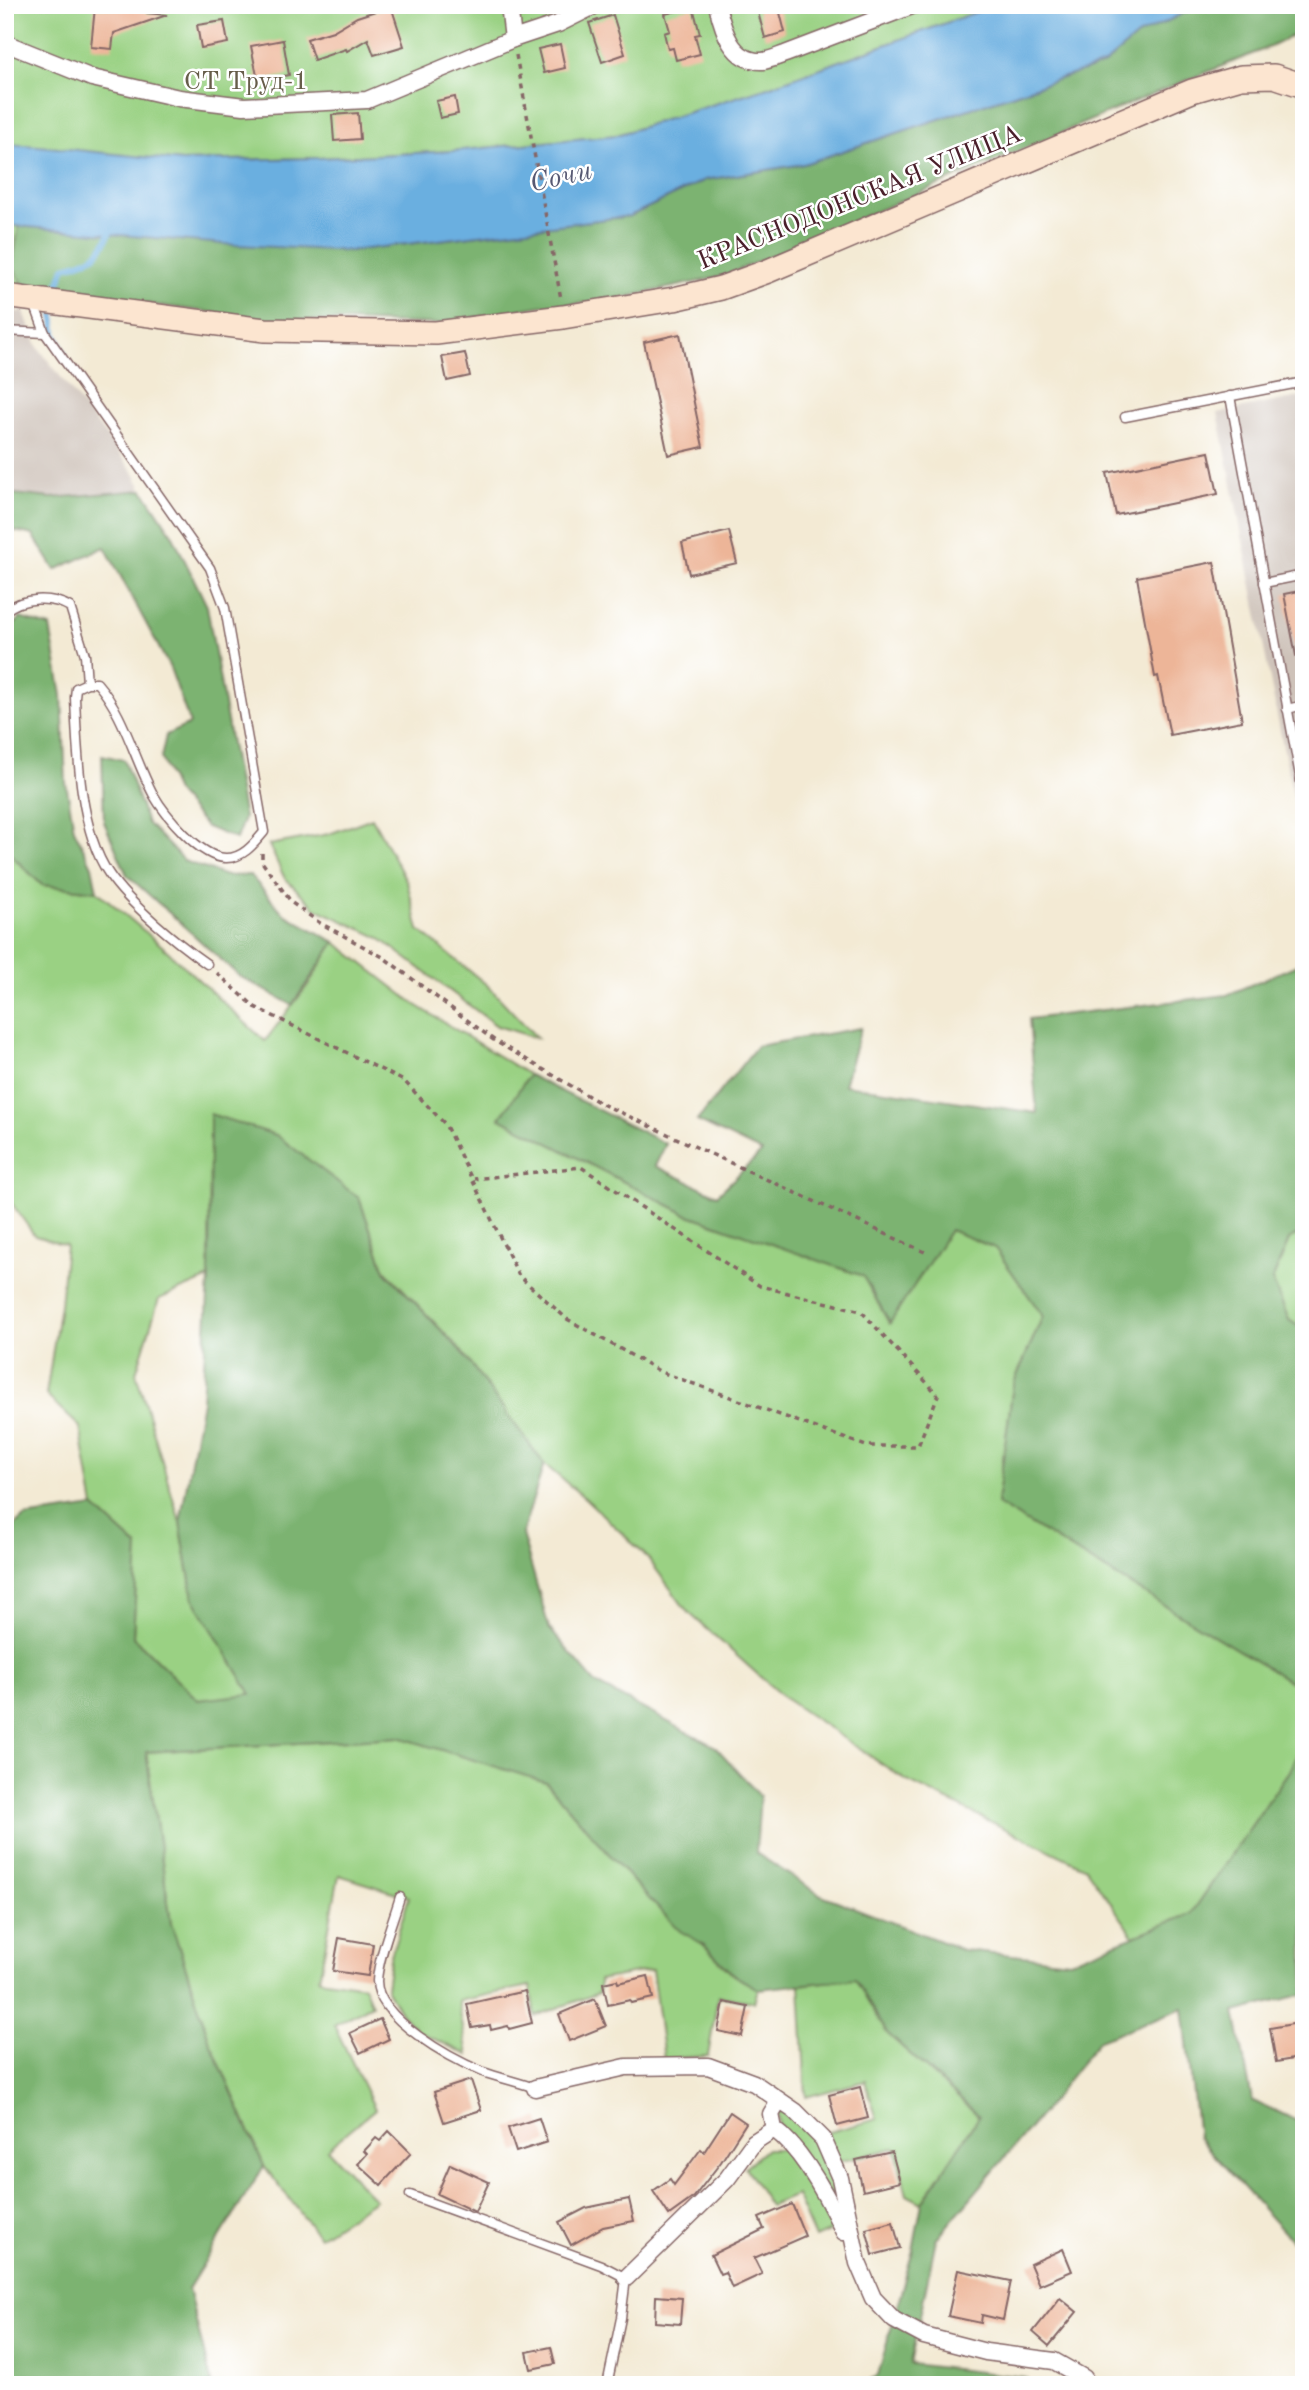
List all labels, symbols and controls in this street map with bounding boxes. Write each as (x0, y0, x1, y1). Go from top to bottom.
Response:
park label: СТ Труд-1 (184, 69, 308, 95)
street label: КРАСНОДОНСКАЯ УЛИЦА (694, 121, 1026, 275)
water label: Сочи (527, 158, 595, 198)

